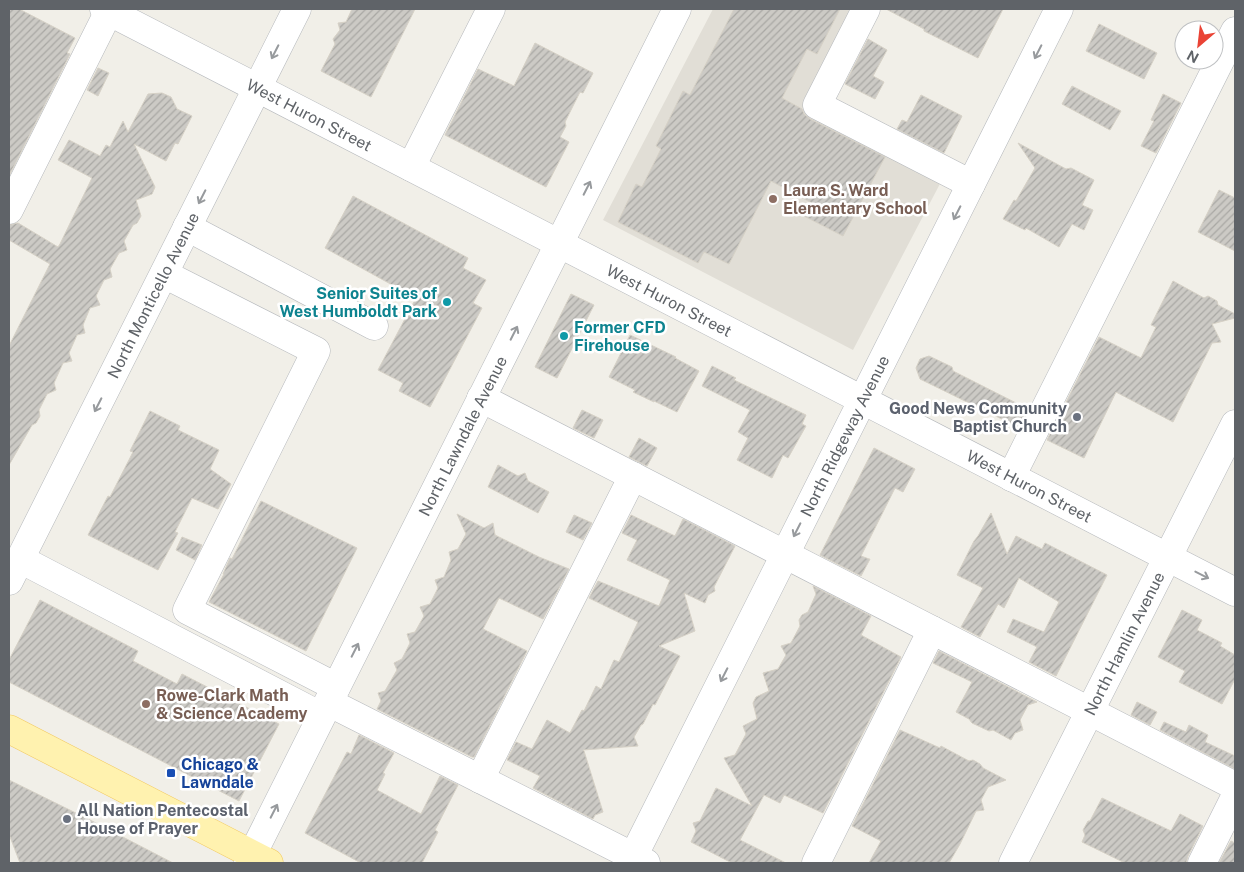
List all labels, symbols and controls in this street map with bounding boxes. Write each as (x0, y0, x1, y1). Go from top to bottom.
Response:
north arrow (1174, 20, 1224, 70)
one-way arrow (270, 44, 279, 59)
one-way arrow (1032, 44, 1042, 59)
text: N (1184, 47, 1201, 66)
street label: West Huron Street (243, 75, 375, 155)
one-way arrow (582, 180, 592, 195)
place label: Laura S. Ward Elementary School (783, 181, 928, 218)
one-way arrow (197, 190, 207, 205)
marker: Laura S. Ward Elementary School (767, 193, 779, 205)
one-way arrow (952, 205, 961, 220)
street label: North Monticello Avenue (104, 209, 203, 382)
street label: West Huron Street (603, 261, 735, 341)
place label: Senior Suites of West Humboldt Park (279, 284, 438, 321)
marker: Senior Suites of West Humboldt Park (441, 296, 453, 308)
place label: Former CFD Firehouse (574, 318, 666, 355)
one-way arrow (510, 326, 519, 341)
marker: Former CFD Firehouse (558, 330, 570, 342)
street label: North Ridgeway Avenue (797, 352, 893, 520)
street label: North Lawndale Avenue (415, 353, 511, 519)
one-way arrow (92, 397, 102, 412)
place label: Good News Community Baptist Church (889, 399, 1067, 436)
marker: Good News Community Baptist Church (1071, 411, 1083, 423)
street label: West Huron Street (963, 446, 1095, 527)
one-way arrow (792, 522, 801, 537)
street label: North Hamlin Avenue (1080, 569, 1169, 719)
one-way arrow (1194, 570, 1209, 580)
one-way arrow (350, 643, 360, 658)
one-way arrow (719, 668, 729, 683)
place label: Rowe-Clark Math & Science Academy (156, 686, 307, 723)
marker: Rowe-Clark Math & Science Academy (140, 698, 152, 710)
place label: Chicago & Lawndale (181, 755, 259, 792)
marker: Chicago & Lawndale (165, 767, 177, 779)
place label: All Nation Pentecostal House of Prayer (77, 801, 249, 838)
one-way arrow (270, 804, 279, 819)
marker: All Nation Pentecostal House of Prayer (61, 813, 73, 825)

